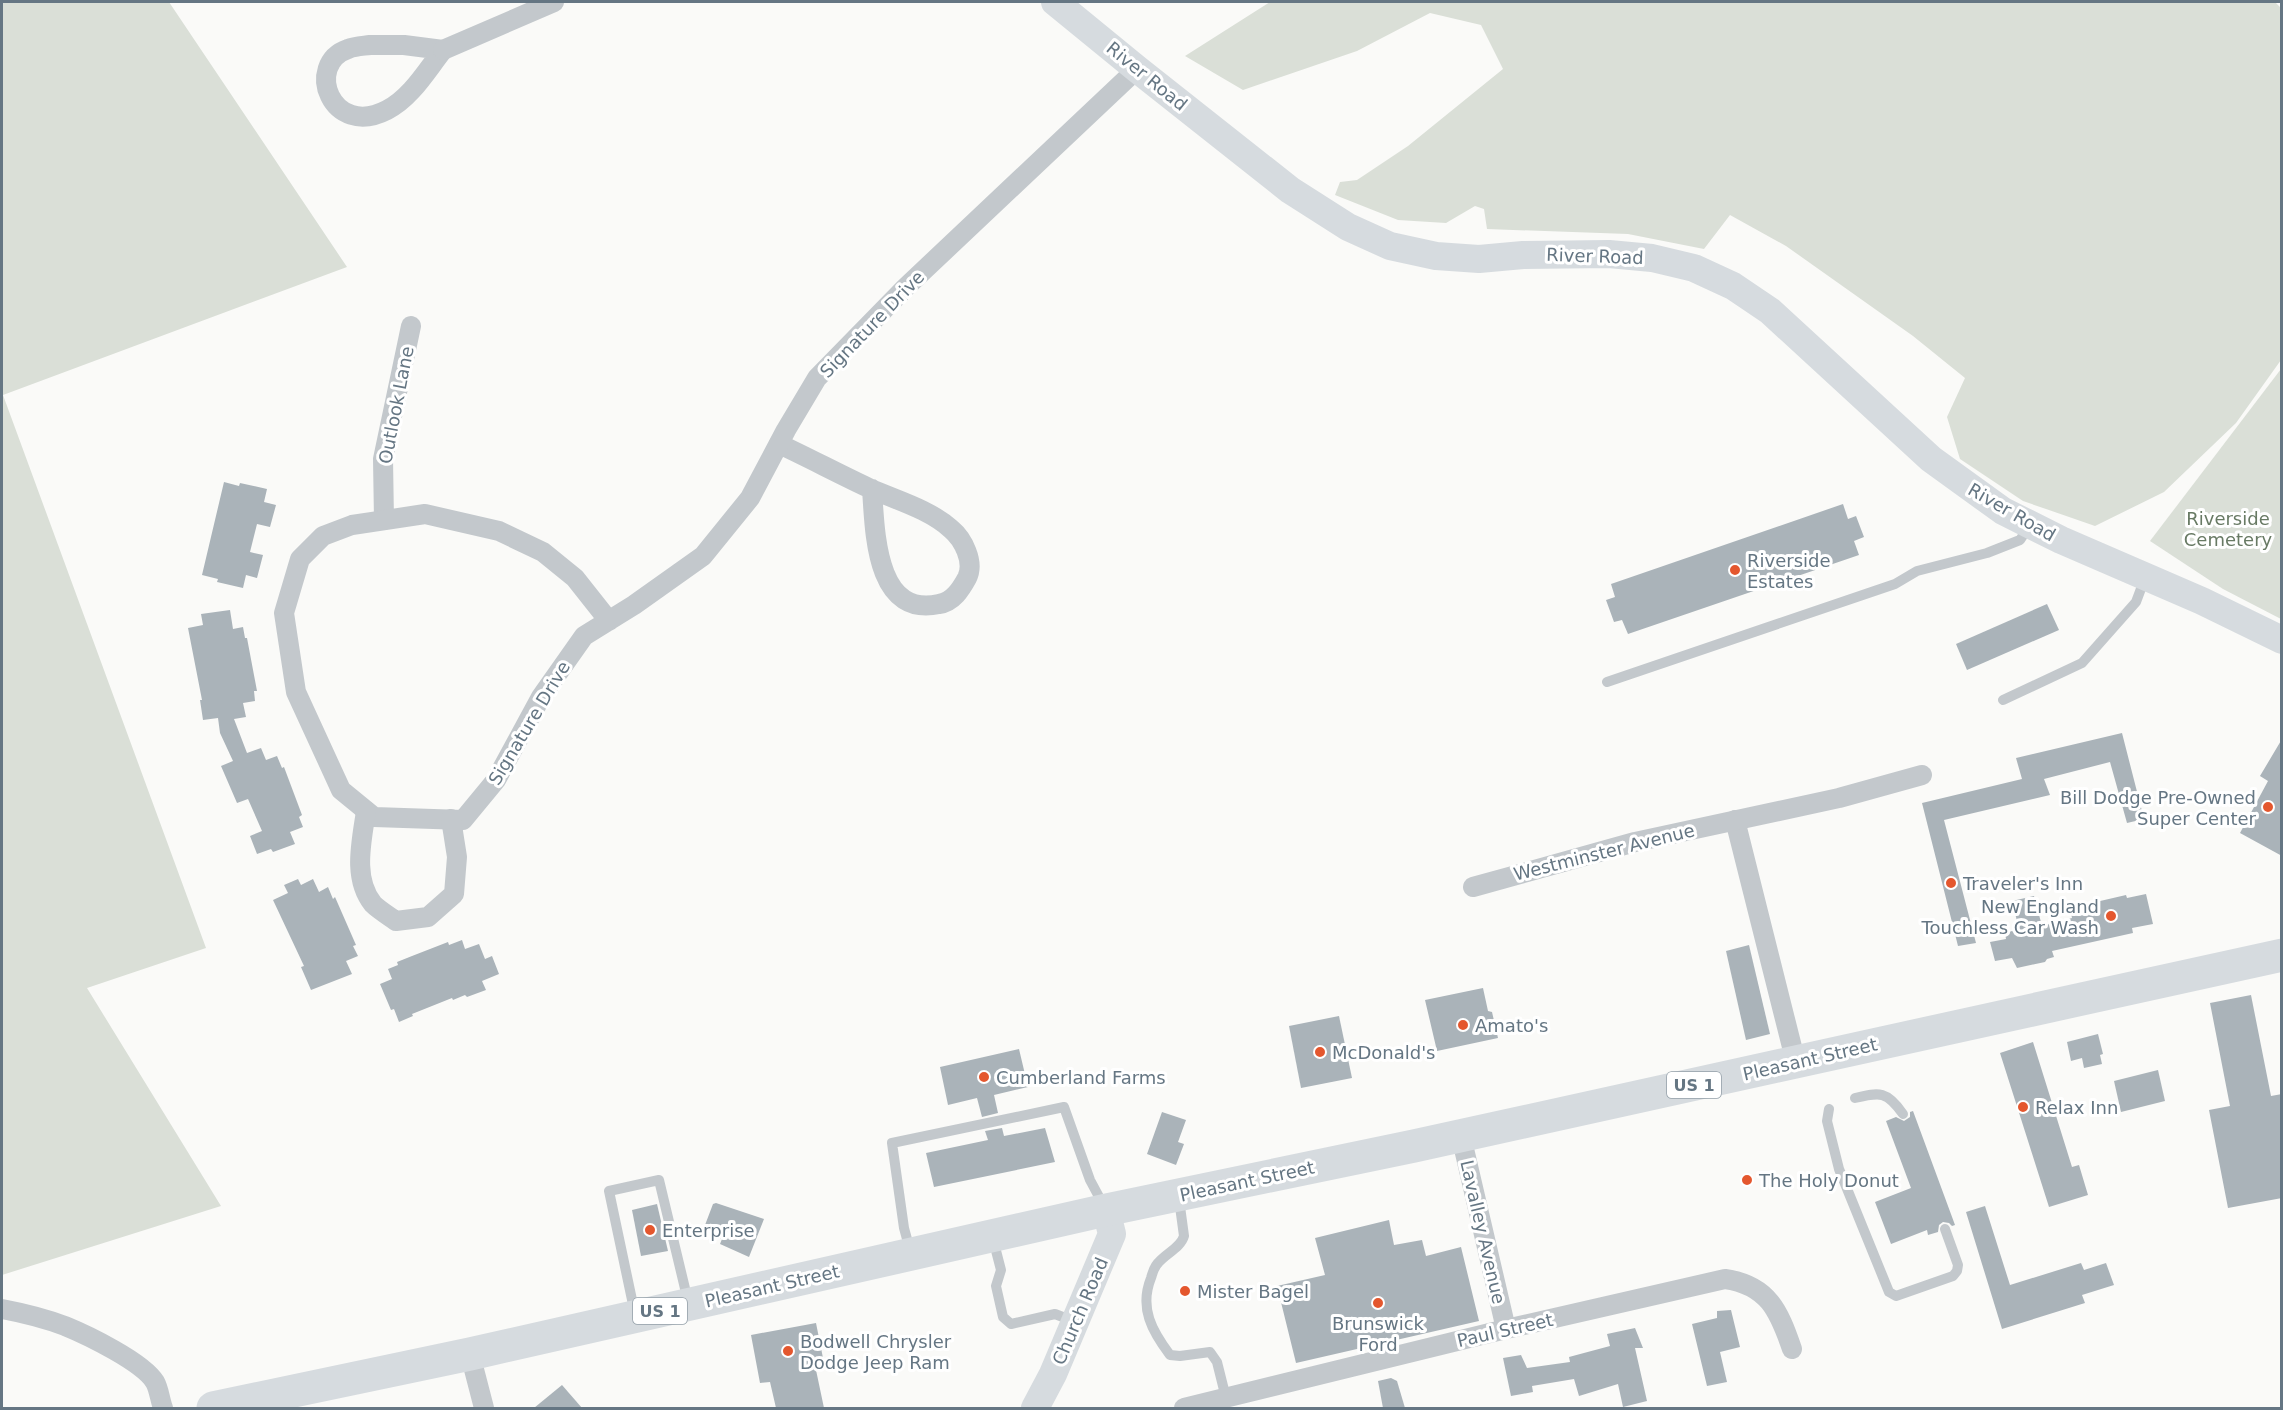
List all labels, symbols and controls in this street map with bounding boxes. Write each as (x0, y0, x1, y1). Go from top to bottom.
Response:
street label: River Road (1102, 37, 1192, 115)
street label: River Road (1546, 244, 1644, 268)
street label: Signature Drive (816, 266, 928, 382)
street label: Outlook Lane (374, 344, 418, 466)
street label: River Road (1965, 479, 2059, 545)
park label: Riverside Cemetery (2184, 508, 2273, 550)
place label: Riverside Estates (1747, 550, 1831, 592)
marker: Riverside Estates (1728, 563, 1742, 577)
street label: Signature Drive (484, 657, 574, 789)
place label: Bill Dodge Pre-Owned Super Center (2060, 787, 2257, 829)
marker: Bill Dodge Pre-Owned Super Center (2261, 800, 2275, 814)
street label: Westminster Avenue (1511, 819, 1697, 885)
place label: Traveler's Inn (1962, 873, 2083, 894)
marker: Traveler's Inn (1944, 876, 1958, 890)
place label: New England Touchless Car Wash (1921, 896, 2099, 938)
marker: New England Touchless Car Wash (2104, 909, 2118, 923)
place label: Amato's (1475, 1015, 1548, 1036)
marker: Amato's (1456, 1018, 1470, 1032)
street label: Pleasant Street (1741, 1033, 1879, 1085)
place label: McDonald's (1332, 1042, 1436, 1063)
marker: McDonald's (1313, 1045, 1327, 1059)
place label: Cumberland Farms (996, 1067, 1166, 1088)
marker: Cumberland Farms (977, 1070, 991, 1084)
road number: US 1 (1667, 1072, 1721, 1098)
place label: Relax Inn (2035, 1097, 2118, 1118)
marker: Relax Inn (2016, 1100, 2030, 1114)
street label: Pleasant Street (1178, 1156, 1316, 1206)
street label: Lavalley Avenue (1456, 1158, 1510, 1306)
place label: The Holy Donut (1758, 1170, 1899, 1191)
marker: The Holy Donut (1740, 1173, 1754, 1187)
place label: Enterprise (662, 1220, 755, 1241)
marker: Enterprise (643, 1223, 657, 1237)
street label: Church Road (1048, 1254, 1112, 1368)
street label: Pleasant Street (703, 1260, 841, 1312)
place label: Mister Bagel (1197, 1281, 1309, 1302)
marker: Mister Bagel (1178, 1284, 1192, 1298)
marker: Brunswick Ford (1371, 1296, 1385, 1310)
road number: US 1 (633, 1298, 687, 1324)
street label: Paul Street (1455, 1309, 1555, 1351)
place label: Brunswick Ford (1332, 1313, 1425, 1355)
place label: Bodwell Chrysler Dodge Jeep Ram (800, 1331, 952, 1373)
marker: Bodwell Chrysler Dodge Jeep Ram (781, 1344, 795, 1358)

